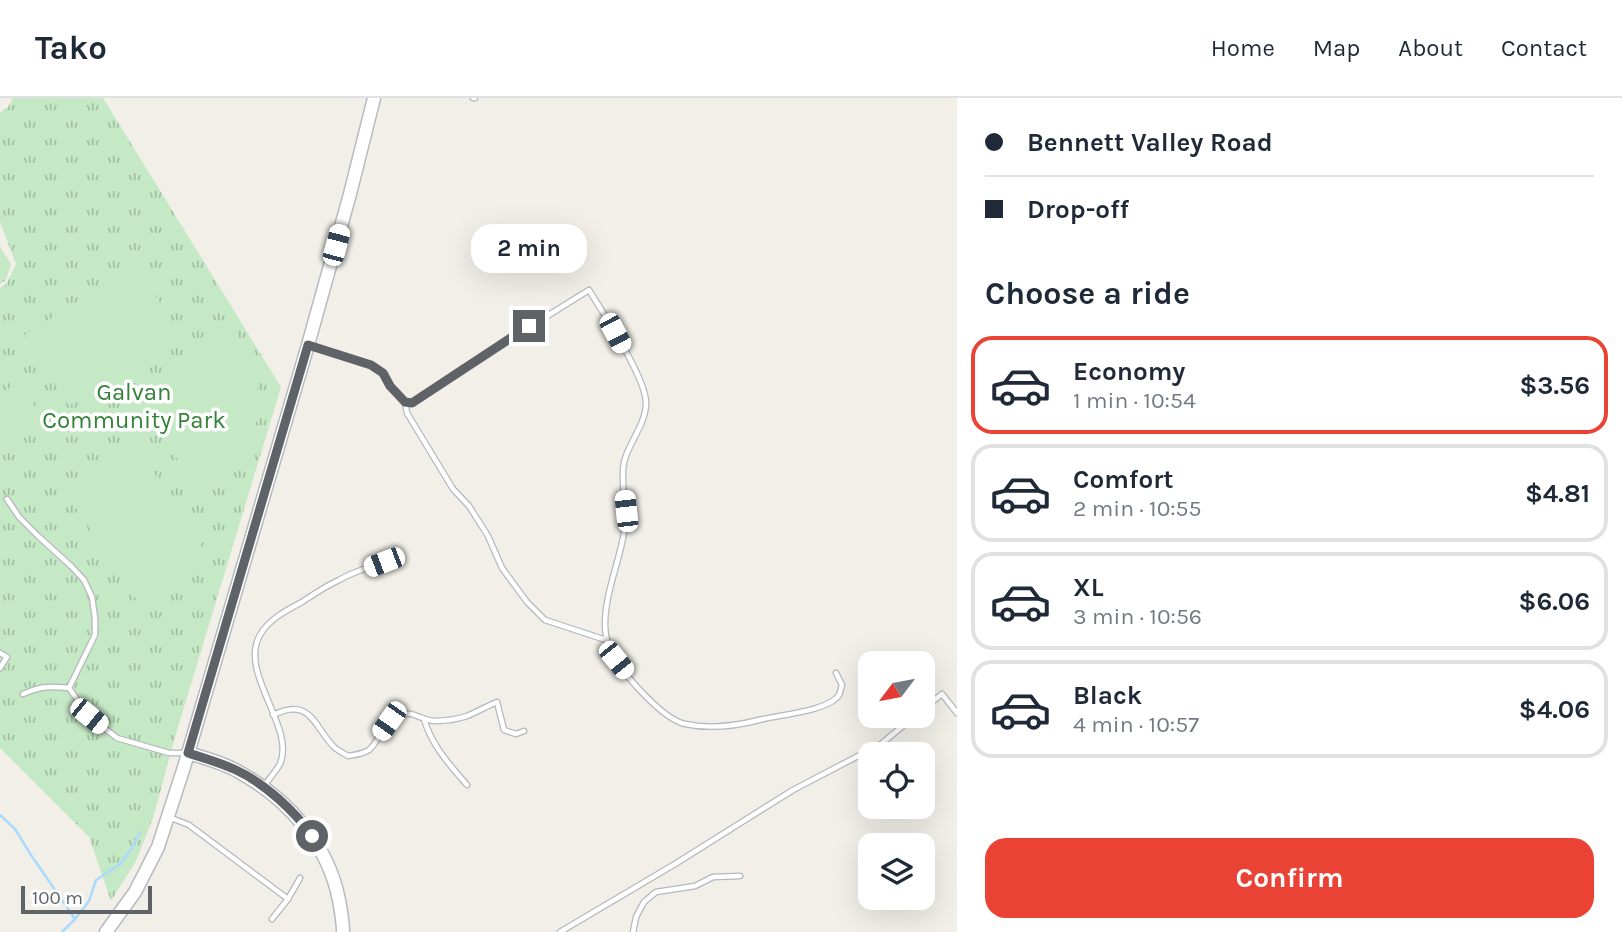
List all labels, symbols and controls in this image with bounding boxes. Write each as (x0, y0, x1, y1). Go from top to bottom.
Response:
text: Tako (35, 29, 107, 67)
text: Home (1211, 34, 1275, 62)
text: Map (1313, 34, 1360, 62)
text: About (1398, 34, 1463, 62)
text: Contact (1501, 34, 1587, 62)
text: Bennett Valley Road (1027, 127, 1273, 158)
text: Drop-off (1027, 194, 1129, 225)
car (321, 222, 352, 268)
callout: 2 min (471, 224, 587, 274)
text: 2 min (497, 235, 561, 262)
text: Choose a ride (985, 275, 1190, 312)
route end (513, 310, 545, 342)
car (596, 310, 635, 356)
icon: car (989, 354, 1052, 417)
text: Economy (1073, 356, 1185, 387)
text: $3.56 (1519, 370, 1590, 401)
park label: Galvan Community Park (42, 378, 226, 434)
text: 1 min · 10:54 (1073, 387, 1196, 414)
icon: car (989, 462, 1052, 525)
text: Comfort (1073, 464, 1174, 495)
text: $4.81 (1525, 478, 1590, 509)
car (614, 489, 639, 533)
text: 2 min · 10:55 (1073, 495, 1202, 522)
car (361, 545, 408, 579)
icon: car (989, 570, 1052, 633)
text: XL (1073, 572, 1104, 603)
text: $6.06 (1518, 586, 1590, 617)
text: 3 min · 10:56 (1073, 603, 1202, 630)
car (595, 637, 638, 683)
north arrow (858, 651, 934, 728)
map controls (858, 651, 935, 910)
icon: car (989, 678, 1052, 741)
text: Black (1073, 680, 1142, 711)
text: $4.06 (1519, 694, 1590, 725)
car (67, 695, 112, 737)
car (369, 698, 410, 744)
text: 4 min · 10:57 (1073, 711, 1199, 738)
button: locate (858, 742, 935, 819)
route start (296, 820, 328, 852)
button: layers (858, 833, 935, 910)
button: Confirm (985, 838, 1594, 918)
scale bar (21, 883, 152, 915)
text: 100 m (32, 887, 83, 909)

